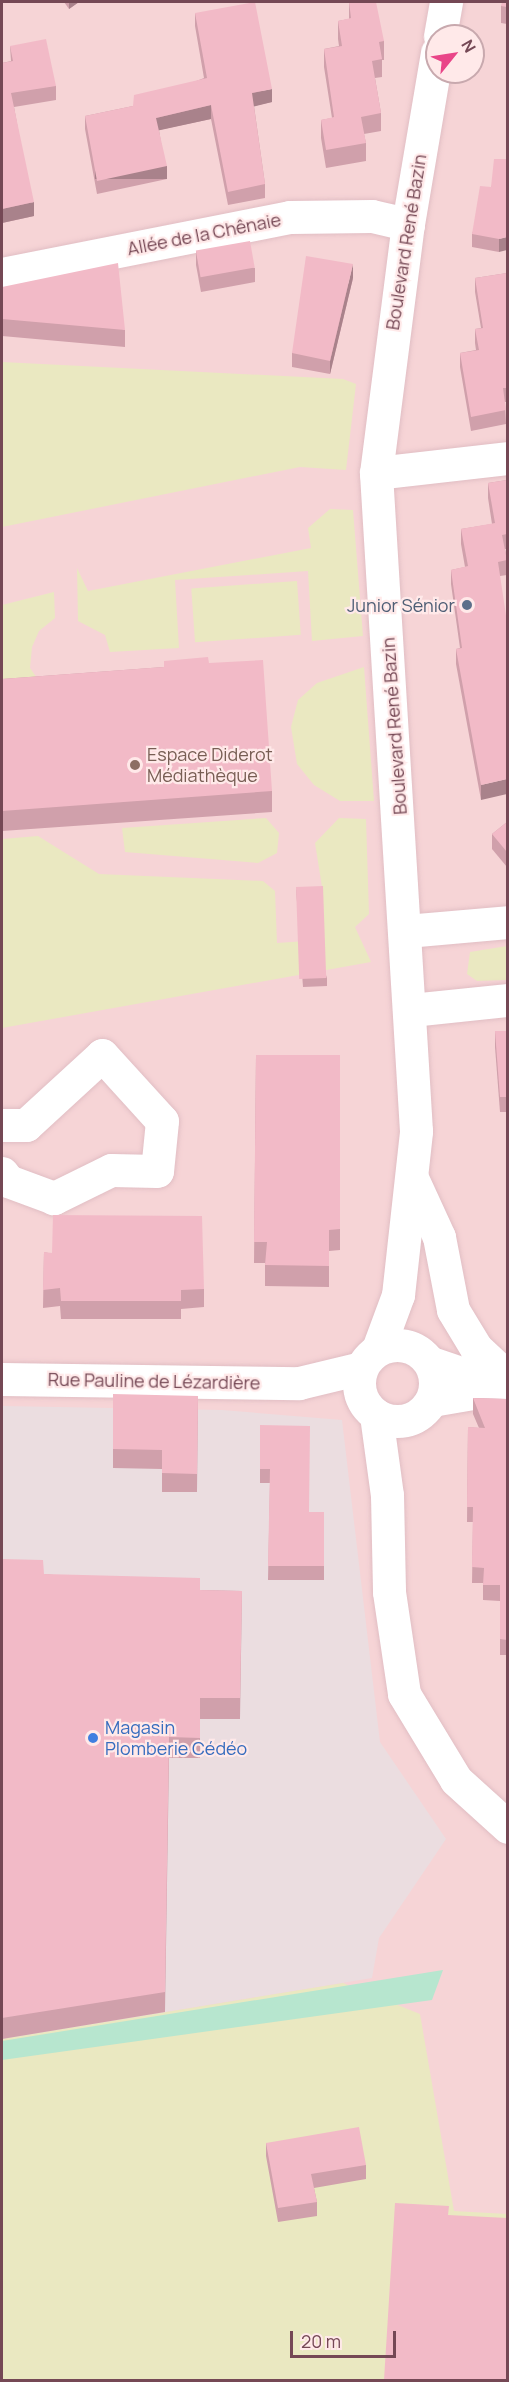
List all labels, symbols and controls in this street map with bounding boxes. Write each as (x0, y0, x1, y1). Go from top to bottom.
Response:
north arrow (425, 24, 485, 84)
text: N (456, 36, 481, 56)
street label: Boulevard René Bazin (381, 153, 431, 331)
street label: Allée de la Chênaie (125, 208, 283, 260)
place label: Junior Sénior (347, 594, 455, 616)
marker: Junior Sénior (460, 598, 474, 612)
street label: Boulevard René Bazin (377, 637, 411, 815)
place label: Espace Diderot Médiathèque (147, 744, 273, 786)
marker: Espace Diderot Médiathèque (128, 758, 142, 772)
street label: Rue Pauline de Lézardière (48, 1368, 260, 1394)
place label: Magasin Plomberie Cédéo (105, 1717, 247, 1760)
marker: Magasin Plomberie Cédéo (86, 1731, 100, 1745)
scale bar (293, 2319, 400, 2357)
text: 20 m (301, 2329, 341, 2353)

